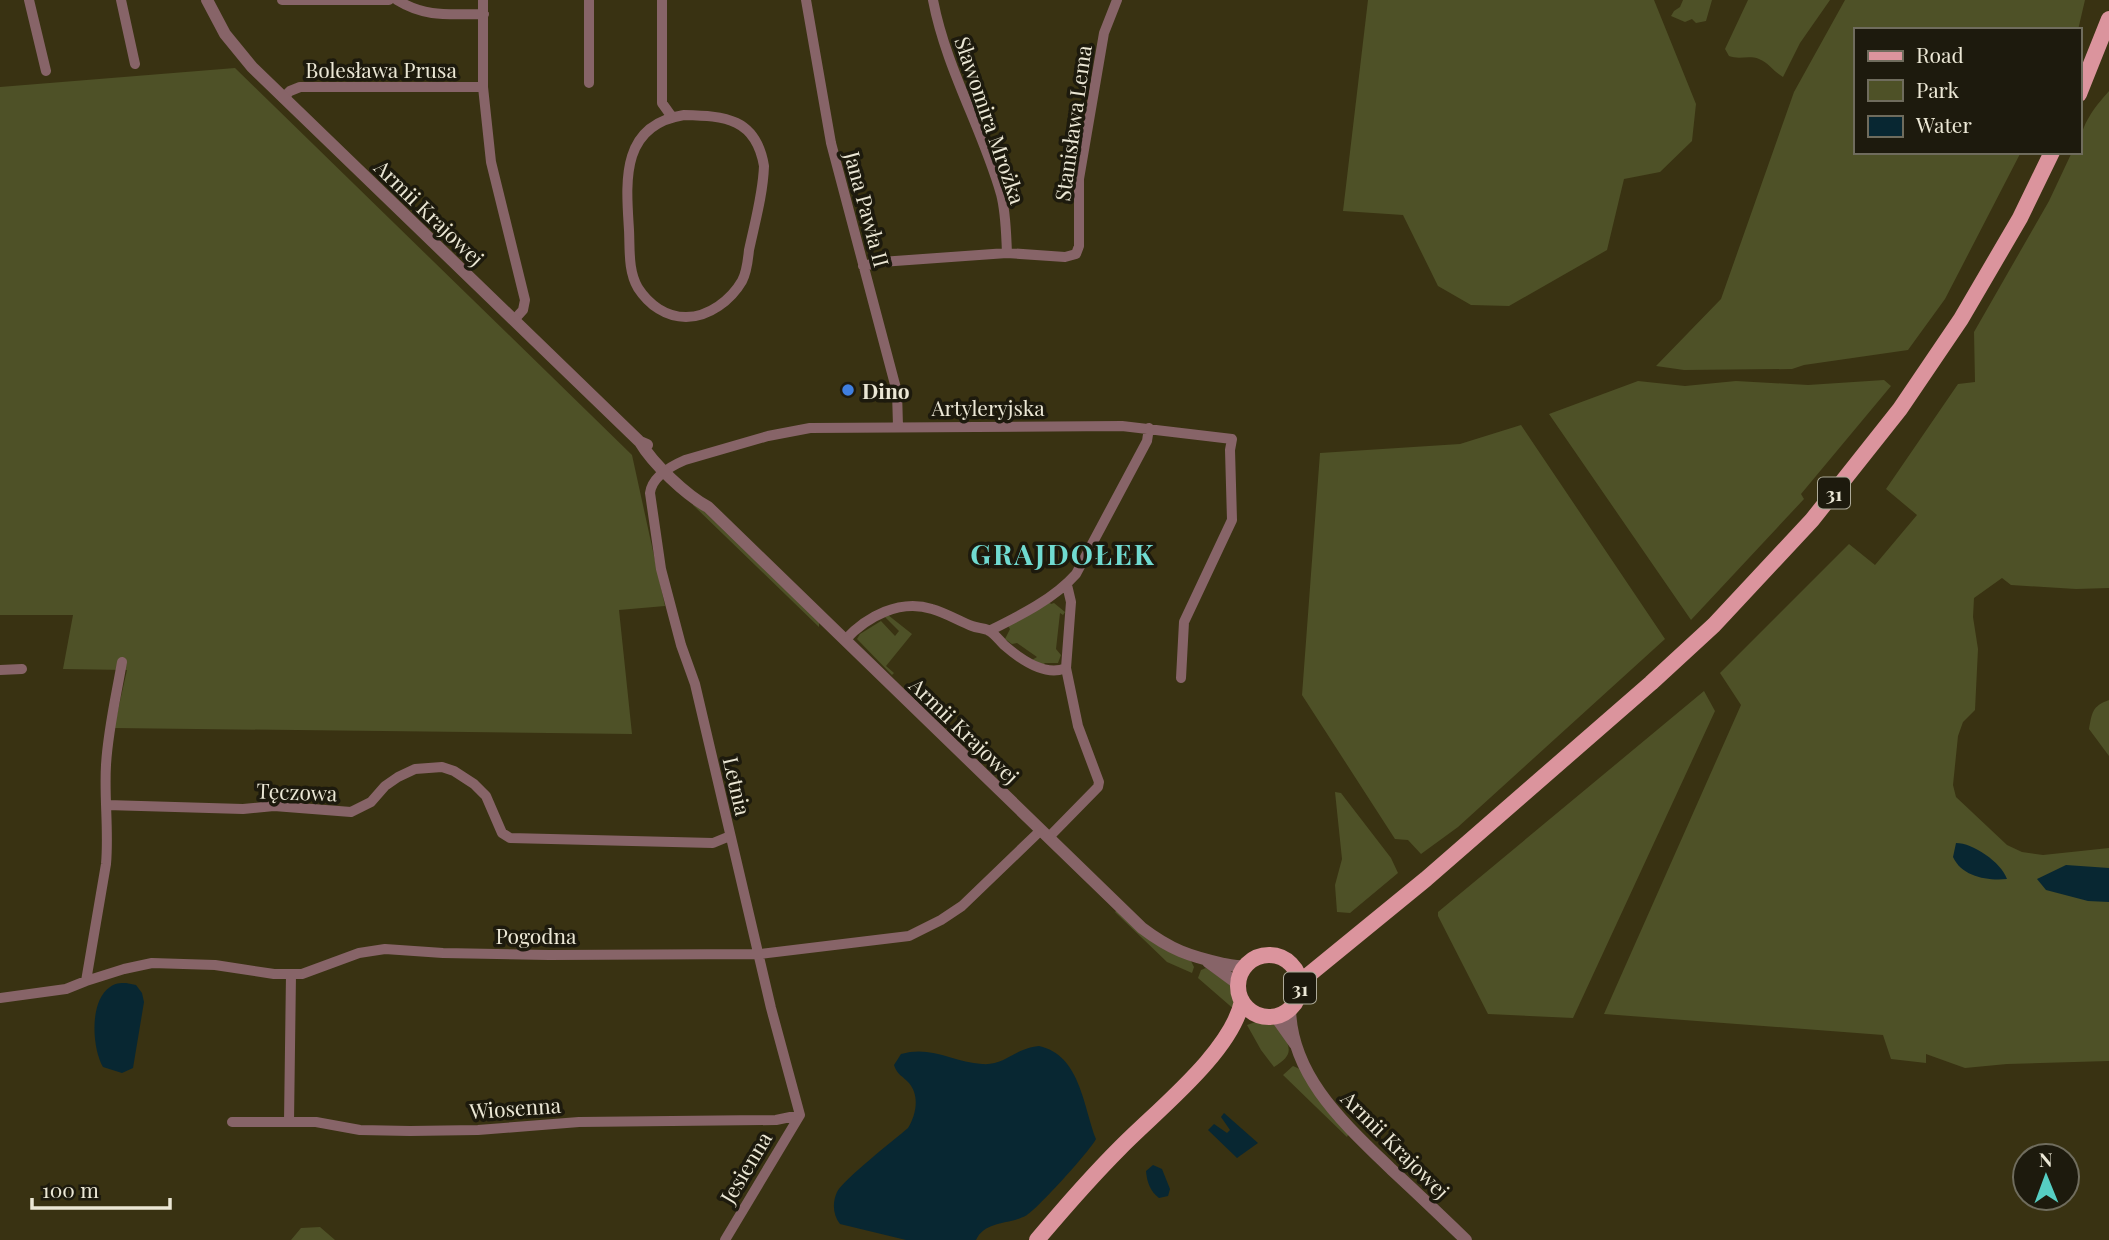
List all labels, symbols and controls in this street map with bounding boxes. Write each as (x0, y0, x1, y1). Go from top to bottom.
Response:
legend (1854, 28, 2081, 154)
street label: Sławomira Mrożka (949, 33, 1033, 208)
text: Road (1916, 40, 1964, 68)
street label: Stanisława Lema (1047, 43, 1097, 203)
street label: Bolesława Prusa (305, 55, 457, 83)
text: Park (1916, 75, 1960, 103)
text: Water (1915, 110, 1972, 138)
street label: Jana Pawła II (839, 147, 897, 270)
street label: Armii Krajowej (369, 152, 491, 271)
place label: Dino (862, 376, 910, 404)
marker: Dino (840, 382, 856, 398)
street label: Artyleryjska (930, 393, 1045, 421)
road number: 31 (1818, 478, 1850, 508)
district label: GRAJDOŁEK (970, 535, 1156, 572)
street label: Armii Krajowej (904, 670, 1026, 789)
street label: Letnia (718, 754, 758, 819)
street label: Tęczowa (256, 776, 338, 806)
street label: Pogodna (495, 921, 577, 949)
road number: 31 (1284, 972, 1316, 1004)
street label: Armii Krajowej (1335, 1083, 1456, 1204)
street label: Wiosenna (467, 1090, 562, 1124)
street label: Jesienna (712, 1126, 778, 1209)
north arrow (2011, 1142, 2081, 1212)
text: N (2039, 1146, 2053, 1172)
scale bar (32, 1166, 170, 1210)
text: 100 m (42, 1175, 99, 1203)

